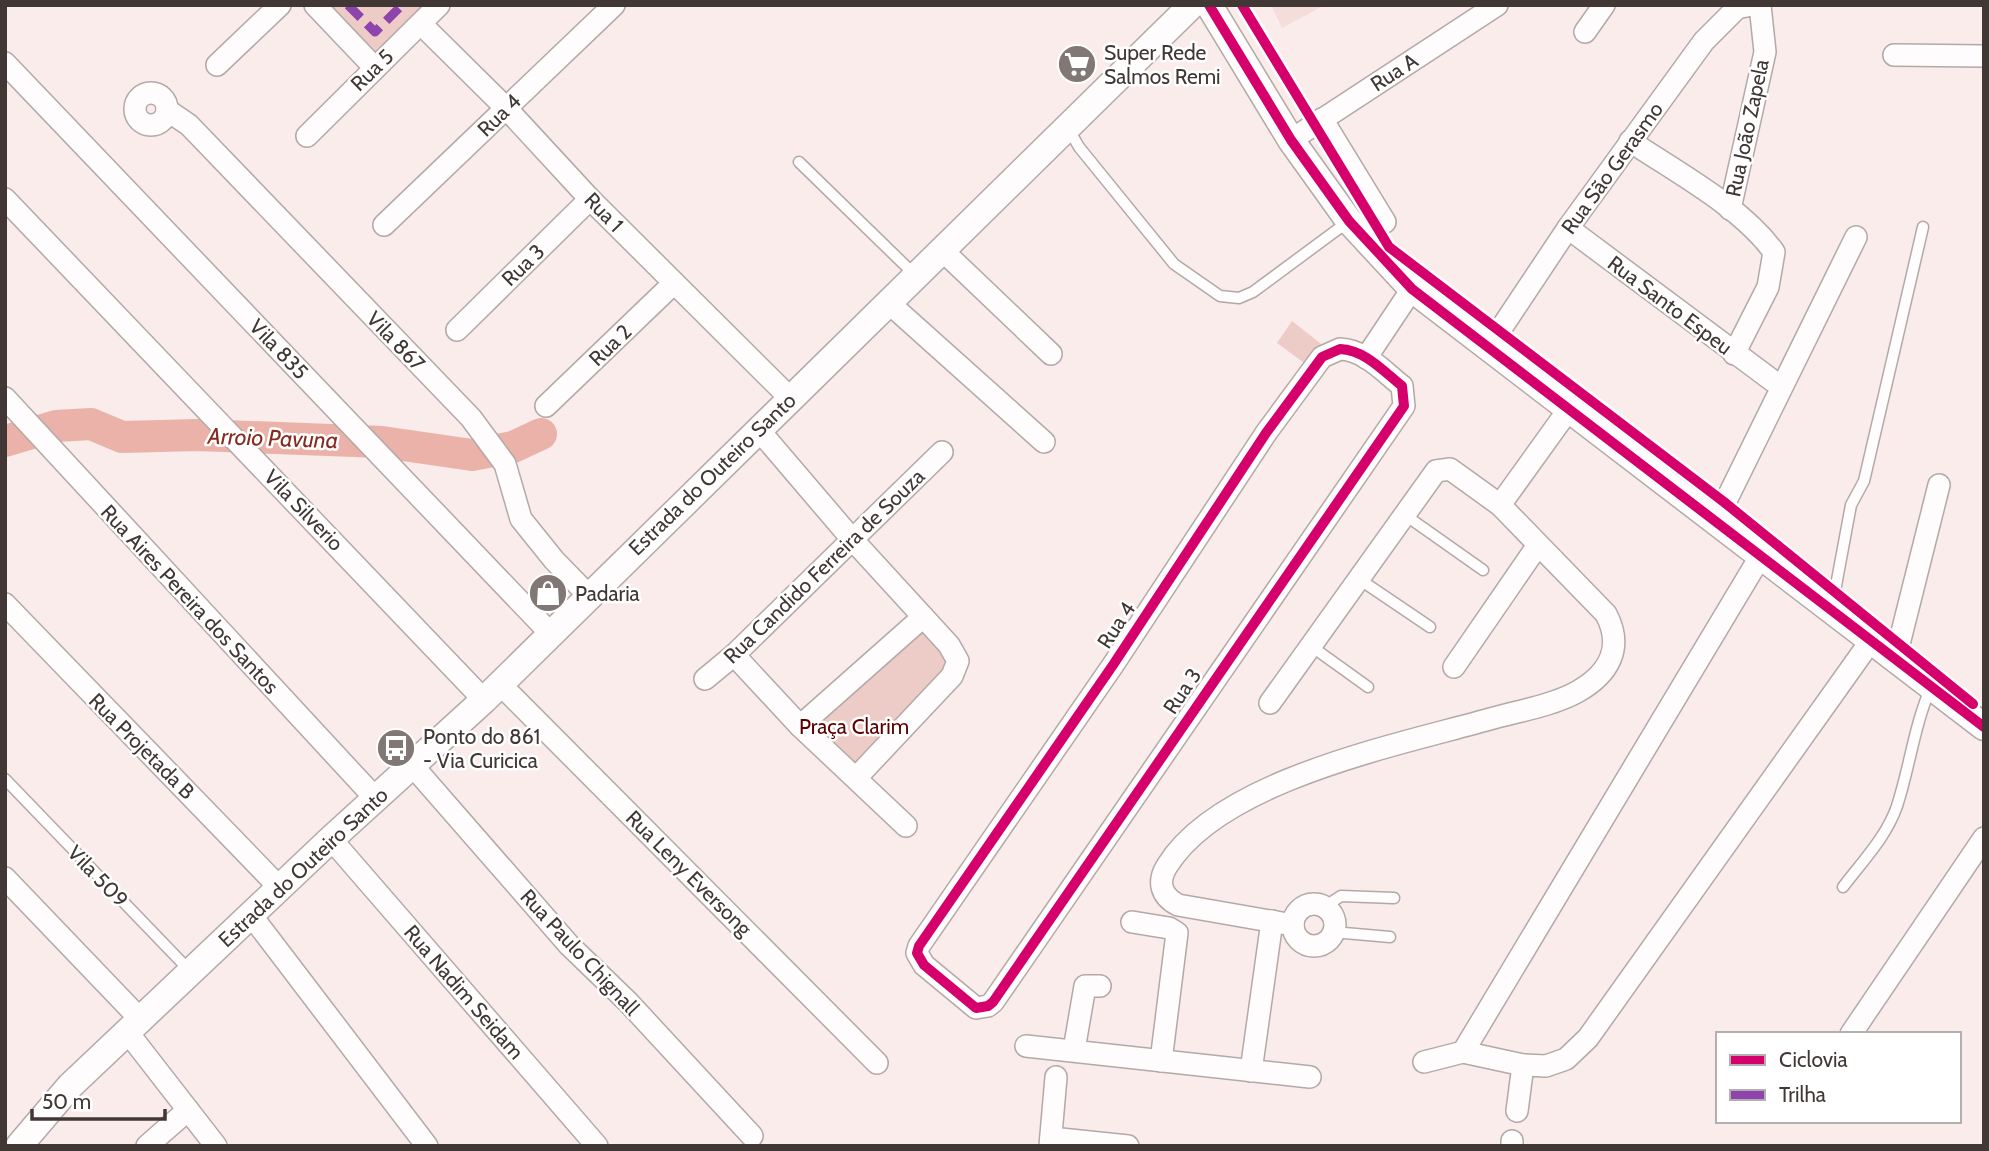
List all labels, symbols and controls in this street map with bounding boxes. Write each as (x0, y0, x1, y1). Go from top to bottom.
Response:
place label: Super Rede Salmos Remi (1104, 40, 1221, 89)
supermarket icon: Super Rede Salmos Remi (1056, 43, 1098, 85)
street label: Rua 5 (345, 44, 399, 96)
street label: Rua A (1366, 48, 1422, 96)
street label: Rua João Zapela (1720, 57, 1774, 199)
street label: Rua 4 (472, 89, 526, 141)
street label: Rua São Gerasmo (1556, 97, 1668, 239)
street label: Rua 1 (579, 187, 629, 237)
street label: Rua 3 (496, 239, 550, 291)
street label: Rua Santo Espeu (1603, 250, 1737, 360)
street label: Vila 867 (362, 306, 431, 376)
street label: Vila 835 (245, 314, 313, 384)
street label: Rua 2 (584, 319, 636, 371)
street label: Estrada do Outeiro Santo (623, 388, 801, 560)
water label: Arroio Pavuna (206, 422, 339, 454)
street label: Rua Candido Ferreira de Souza (718, 463, 930, 669)
street label: Vila Silverio (259, 464, 349, 556)
street label: Rua Aires Pereira dos Santos (96, 499, 284, 699)
shop icon: Padaria (527, 572, 569, 614)
place label: Padaria (575, 581, 640, 606)
street label: Rua 4 (1092, 597, 1140, 653)
street label: Rua 3 (1158, 663, 1206, 719)
street label: Rua Projetada B (83, 688, 200, 805)
park label: Praça Clarim (799, 714, 909, 739)
place label: Ponto do 861 - Via Curicica (423, 724, 540, 773)
bus stop icon: Ponto do 861 - Via Curicica (375, 727, 417, 769)
street label: Estrada do Outeiro Santo (213, 782, 393, 952)
street label: Rua Leny Eversong (621, 805, 757, 941)
street label: Vila 509 (63, 840, 133, 912)
street label: Rua Paulo Chignall (515, 884, 645, 1020)
street label: Rua Nadim Seidam (399, 920, 529, 1064)
legend (1716, 1032, 1961, 1123)
text: Ciclovia (1779, 1047, 1848, 1072)
scale bar (32, 1078, 164, 1122)
text: Trilha (1779, 1082, 1826, 1107)
text: 50 m (42, 1089, 91, 1114)

